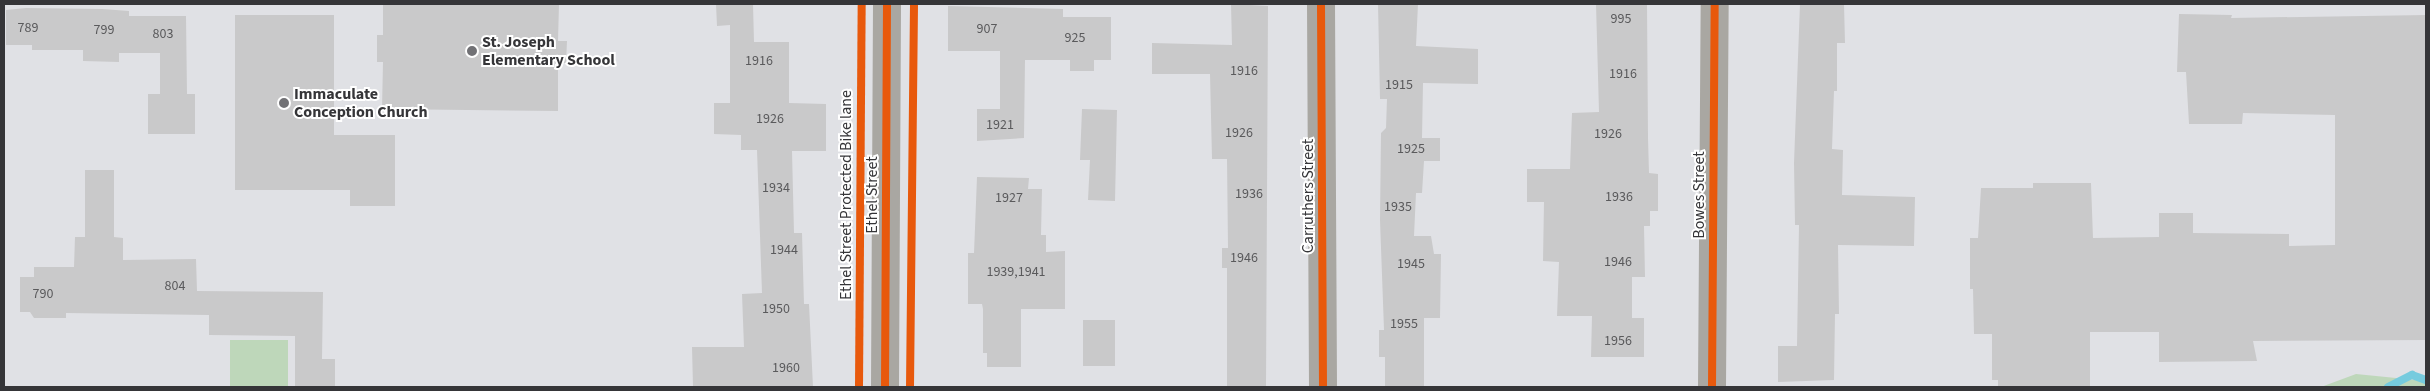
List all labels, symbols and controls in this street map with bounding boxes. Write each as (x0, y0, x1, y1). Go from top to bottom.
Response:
house number: 995 (1611, 11, 1631, 27)
house number: 789 (18, 20, 38, 36)
house number: 907 (977, 21, 997, 37)
house number: 799 (94, 22, 114, 38)
house number: 803 (153, 26, 173, 42)
house number: 925 (1065, 30, 1085, 46)
place label: St. Joseph Elementary School (482, 32, 615, 70)
marker: St. Joseph Elementary School (466, 45, 478, 57)
house number: 1916 (745, 53, 773, 69)
house number: 1916 (1230, 63, 1258, 79)
house number: 1916 (1609, 66, 1637, 82)
house number: 1915 (1385, 77, 1413, 93)
place label: Immaculate Conception Church (294, 84, 428, 122)
street label: Ethel Street Protected Bike lane (836, 90, 856, 300)
marker: Immaculate Conception Church (278, 97, 290, 109)
house number: 1926 (756, 111, 784, 127)
house number: 1921 (986, 117, 1014, 133)
house number: 1926 (1225, 125, 1253, 141)
house number: 1926 (1594, 126, 1622, 142)
street label: Carruthers Street (1298, 139, 1318, 253)
house number: 1925 (1397, 141, 1425, 157)
street label: Bowes Street (1689, 151, 1709, 239)
street label: Ethel Street (862, 156, 882, 234)
house number: 1934 (762, 180, 790, 196)
house number: 1936 (1235, 186, 1263, 202)
house number: 1936 (1605, 189, 1633, 205)
house number: 1927 (995, 190, 1023, 206)
house number: 1935 (1384, 199, 1412, 215)
house number: 1944 (770, 242, 798, 258)
house number: 1946 (1230, 250, 1258, 266)
house number: 1946 (1604, 254, 1632, 270)
house number: 1945 (1397, 256, 1425, 272)
house number: 1939,1941 (986, 264, 1046, 280)
house number: 804 (165, 278, 185, 294)
house number: 790 (33, 286, 53, 302)
house number: 1950 (762, 301, 790, 317)
house number: 1955 (1390, 316, 1418, 332)
house number: 1956 (1604, 333, 1632, 349)
house number: 1960 (772, 360, 800, 376)

